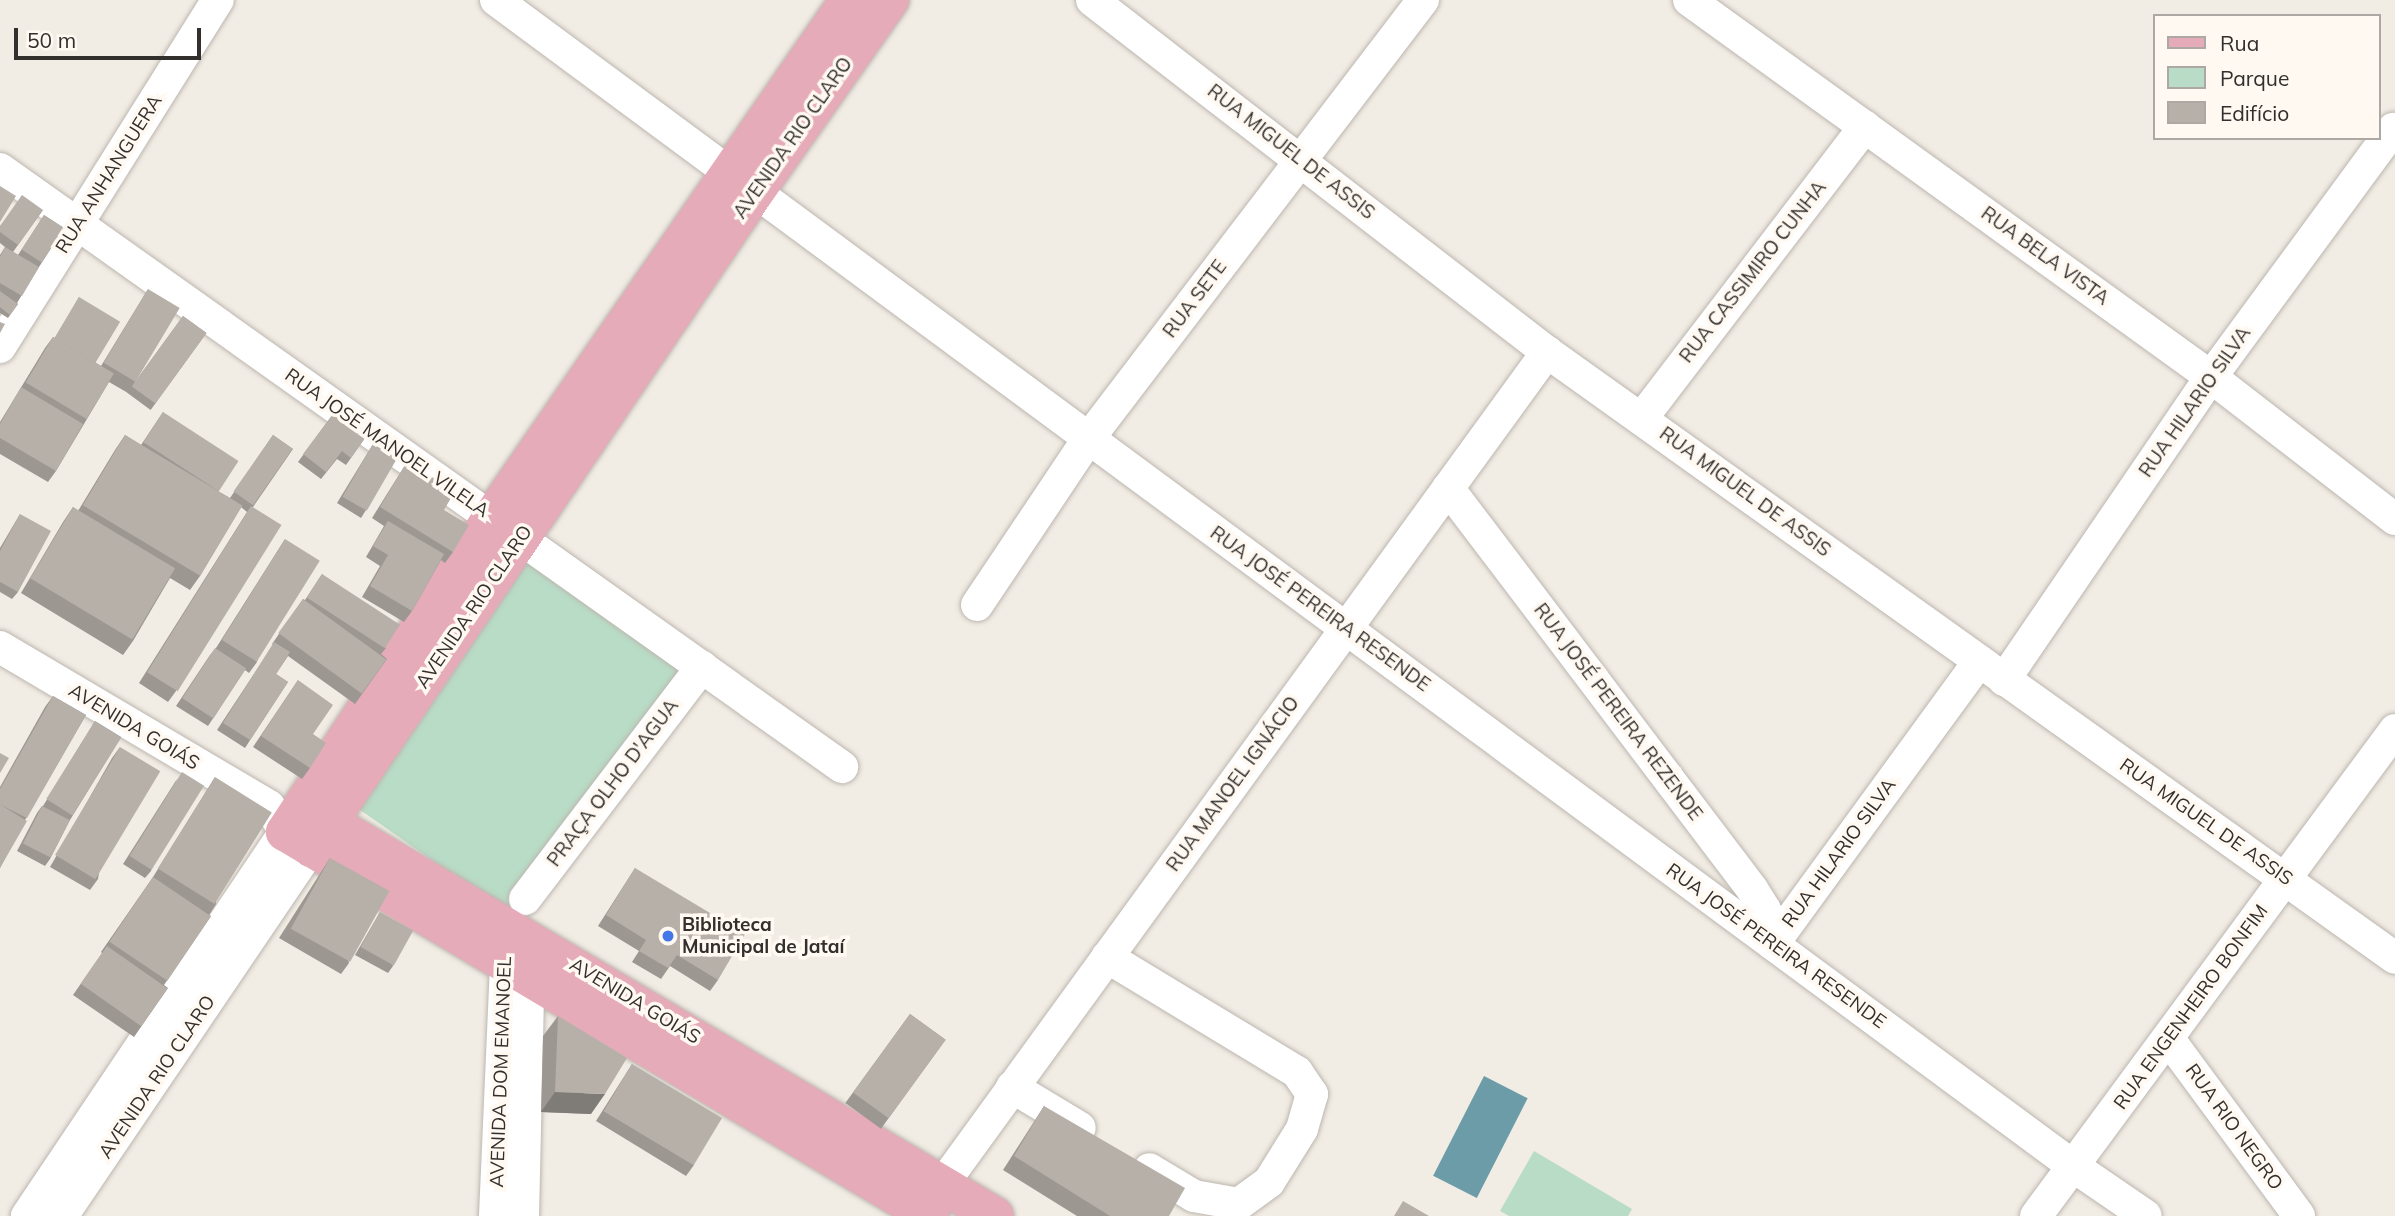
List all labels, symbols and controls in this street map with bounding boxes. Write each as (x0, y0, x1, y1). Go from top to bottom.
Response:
scale bar (18, 14, 205, 58)
legend (2154, 14, 2381, 140)
text: 50 m (27, 27, 76, 53)
text: Rua (2220, 30, 2259, 56)
street label: AVENIDA RIO CLARO (729, 53, 857, 223)
text: Parque (2220, 65, 2289, 91)
street label: RUA MIGUEL DE ASSIS (1203, 80, 1379, 224)
street label: RUA ANHANGUERA (51, 91, 167, 257)
text: Edifício (2220, 100, 2289, 126)
street label: RUA CASSIMIRO CUNHA (1675, 177, 1831, 367)
street label: RUA BELA VISTA (1977, 202, 2113, 310)
street label: RUA SETE (1158, 256, 1232, 342)
street label: RUA HILARIO SILVA (2134, 322, 2256, 482)
street label: RUA JOSÉ MANOEL VILELA (281, 364, 493, 522)
street label: RUA MIGUEL DE ASSIS (1655, 422, 1835, 562)
street label: AVENIDA RIO CLARO (411, 521, 537, 693)
street label: RUA JOSÉ PEREIRA RESENDE (1206, 522, 1434, 696)
street label: RUA JOSÉ PEREIRA REZENDE (1529, 599, 1707, 825)
street label: AVENIDA GOIÁS (64, 679, 204, 775)
street label: RUA MANOEL IGNÁCIO (1162, 692, 1304, 876)
street label: PRAÇA OLHO D'AGUA (543, 695, 683, 871)
street label: RUA MIGUEL DE ASSIS (2115, 754, 2297, 890)
street label: RUA HILARIO SILVA (1777, 774, 1901, 932)
street label: RUA JOSÉ PEREIRA RESENDE (1662, 859, 1890, 1033)
street label: RUA ENGENHEIRO BONFIM (2109, 900, 2273, 1114)
place label: Biblioteca Municipal de Jataí (682, 914, 845, 958)
marker: Biblioteca Municipal de Jataí (660, 928, 676, 944)
street label: AVENIDA GOIÁS (565, 953, 705, 1049)
street label: AVENIDA DOM EMANOEL (486, 956, 516, 1188)
street label: AVENIDA RIO CLARO (94, 991, 220, 1163)
street label: RUA RIO NEGRO (2181, 1059, 2287, 1195)

